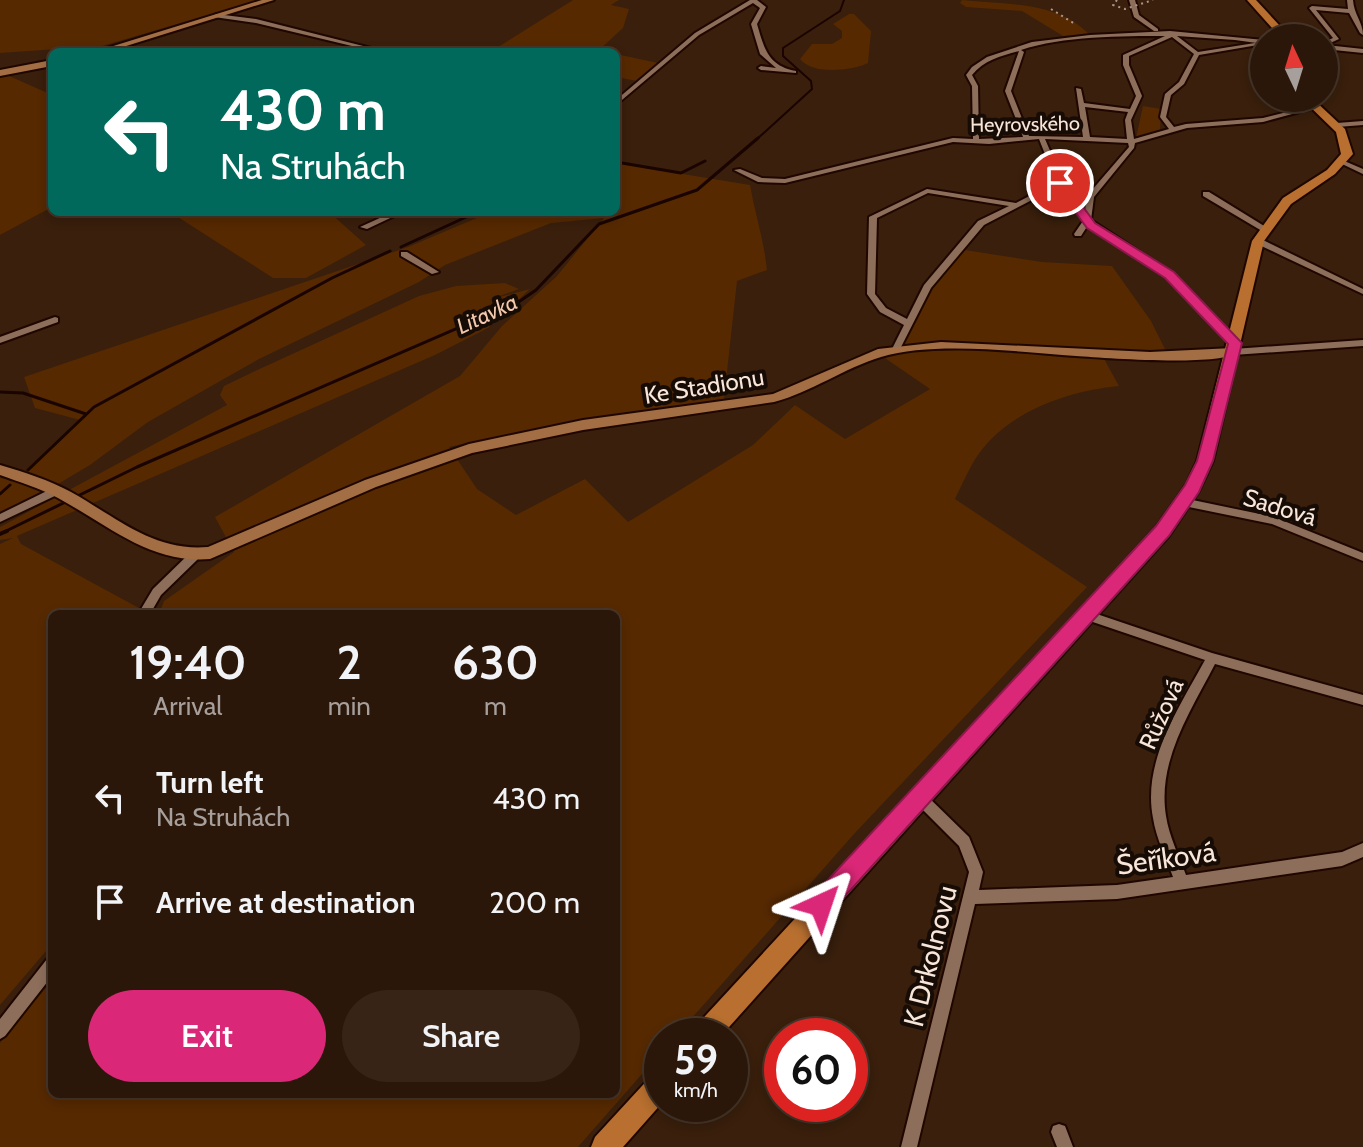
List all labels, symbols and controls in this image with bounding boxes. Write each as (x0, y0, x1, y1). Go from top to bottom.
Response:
north arrow (1250, 24, 1338, 112)
map controls (1250, 24, 1338, 112)
text: 430 m (220, 76, 386, 144)
icon: left (88, 80, 192, 184)
street label: Heyrovského (970, 111, 1080, 137)
text: Na Struhách (220, 144, 406, 188)
pin (1026, 149, 1094, 217)
icon: arrive (1038, 161, 1082, 205)
water label: Litavka (452, 288, 522, 340)
street label: Ke Stadionu (642, 362, 766, 410)
street label: Sadová (1240, 482, 1321, 532)
text: 19:40 (129, 633, 247, 691)
text: 2 (337, 633, 362, 691)
text: 630 (452, 633, 539, 691)
street label: Růžová (1133, 674, 1190, 754)
text: Arrival (153, 690, 223, 722)
text: min (328, 690, 371, 722)
text: m (484, 690, 507, 722)
text: Turn left (156, 764, 264, 801)
icon: left (88, 776, 132, 820)
text: 430 m (492, 780, 580, 817)
text: Na Struhách (156, 801, 290, 833)
street label: Šeříková (1114, 834, 1218, 882)
position arrow (779, 863, 863, 947)
icon: arrive (88, 880, 132, 924)
street label: K Drkolnovu (896, 882, 964, 1030)
text: Arrive at destination (156, 884, 416, 921)
text: 200 m (489, 884, 580, 921)
button: Exit (88, 990, 326, 1082)
button: Share (342, 990, 580, 1082)
speed limit sign: 60 (764, 1018, 868, 1122)
text: 59 (674, 1035, 718, 1084)
text: km/h (674, 1078, 718, 1102)

